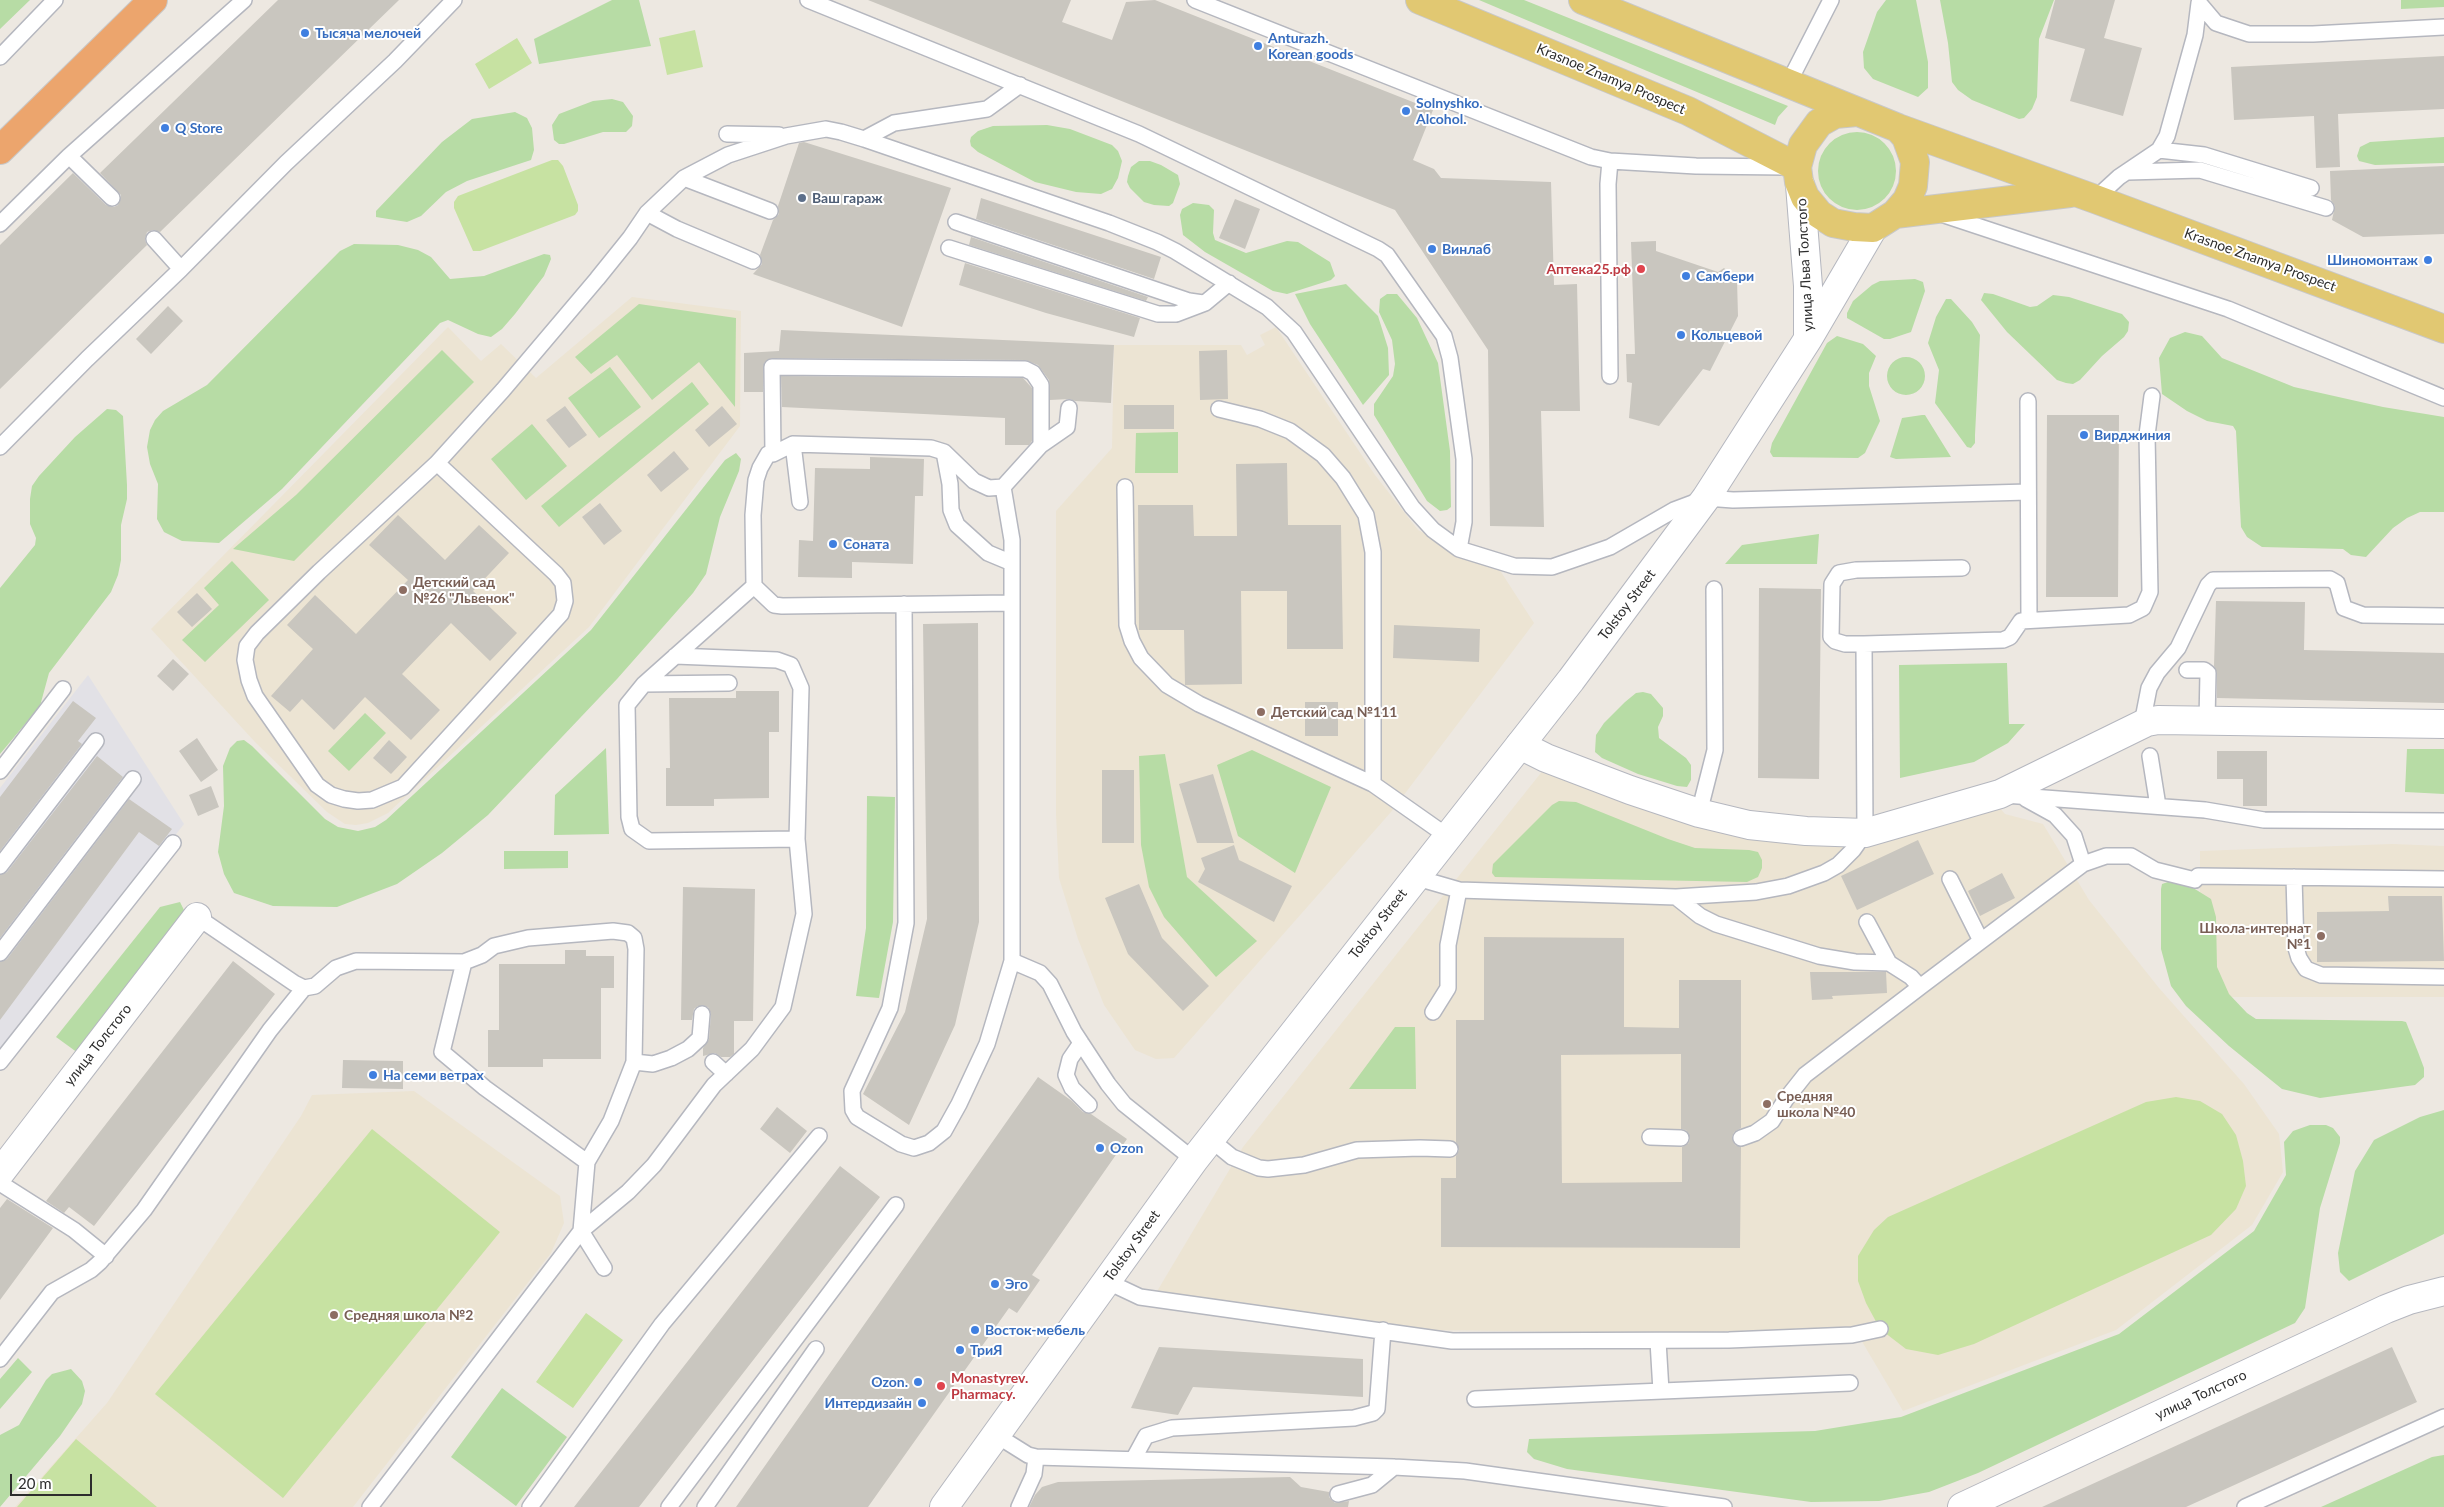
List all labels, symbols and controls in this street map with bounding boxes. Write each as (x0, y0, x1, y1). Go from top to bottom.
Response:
place label: Тысяча мелочей (315, 25, 421, 41)
marker: Тысяча мелочей (299, 27, 311, 39)
place label: Anturazh. Korean goods (1268, 30, 1353, 62)
marker: Anturazh. Korean goods (1252, 40, 1264, 52)
street label: Krasnoe Znamya Prospect (1534, 40, 1688, 118)
place label: Solnyshko. Alcohol. (1416, 95, 1483, 128)
marker: Solnyshko. Alcohol. (1400, 105, 1412, 117)
place label: Q Store (175, 120, 223, 136)
marker: Q Store (159, 122, 171, 134)
place label: Ваш гараж (812, 190, 883, 206)
marker: Ваш гараж (796, 192, 808, 204)
street label: улица Льва Толстого (1793, 198, 1817, 332)
street label: Krasnoe Znamya Prospect (2182, 225, 2338, 295)
place label: Винлаб (1442, 241, 1491, 257)
marker: Винлаб (1426, 243, 1438, 255)
place label: Шиномонтаж (2327, 252, 2418, 268)
marker: Шиномонтаж (2422, 254, 2434, 266)
place label: Аптека25.рф (1546, 261, 1631, 277)
marker: Аптека25.рф (1635, 263, 1647, 275)
place label: Самбери (1696, 268, 1754, 284)
marker: Самбери (1680, 270, 1692, 282)
place label: Кольцевой (1691, 327, 1762, 343)
marker: Кольцевой (1675, 329, 1687, 341)
place label: Вирджиния (2094, 427, 2171, 443)
marker: Вирджиния (2078, 429, 2090, 441)
place label: Соната (843, 536, 889, 552)
marker: Соната (827, 538, 839, 550)
street label: Tolstoy Street (1595, 566, 1659, 644)
place label: Детский сад №26 "Львенок" (413, 574, 515, 606)
marker: Детский сад №26 "Львенок" (397, 584, 409, 596)
place label: Детский сад №111 (1271, 704, 1397, 720)
marker: Детский сад №111 (1255, 706, 1267, 718)
street label: Tolstoy Street (1345, 886, 1411, 962)
place label: Школа-интернат №1 (2199, 920, 2311, 952)
marker: Школа-интернат №1 (2315, 930, 2327, 942)
street label: улица Толстого (61, 1001, 135, 1089)
place label: На семи ветрах (383, 1067, 484, 1083)
marker: На семи ветрах (367, 1069, 379, 1081)
place label: Средняя школа №40 (1777, 1088, 1855, 1120)
marker: Средняя школа №40 (1761, 1098, 1773, 1110)
place label: Ozon (1110, 1140, 1143, 1156)
marker: Ozon (1094, 1142, 1106, 1154)
street label: Tolstoy Street (1100, 1207, 1164, 1285)
place label: Эго (1005, 1276, 1028, 1292)
marker: Эго (989, 1278, 1001, 1290)
place label: Средняя школа №2 (344, 1307, 473, 1323)
marker: Средняя школа №2 (328, 1309, 340, 1321)
place label: Восток-мебель (985, 1322, 1085, 1338)
marker: Восток-мебель (969, 1324, 981, 1336)
place label: ТриЯ (970, 1342, 1003, 1358)
marker: ТриЯ (954, 1344, 966, 1356)
street label: улица Толстого (2153, 1366, 2249, 1424)
place label: Monastyrev. Pharmacy. (951, 1370, 1028, 1402)
place label: Ozon. (871, 1374, 908, 1390)
marker: Ozon. (912, 1376, 924, 1388)
marker: Monastyrev. Pharmacy. (935, 1380, 947, 1392)
place label: Интердизайн (825, 1395, 912, 1411)
marker: Интердизайн (916, 1397, 928, 1409)
scale bar (12, 1464, 95, 1496)
text: 20 m (18, 1474, 52, 1492)

